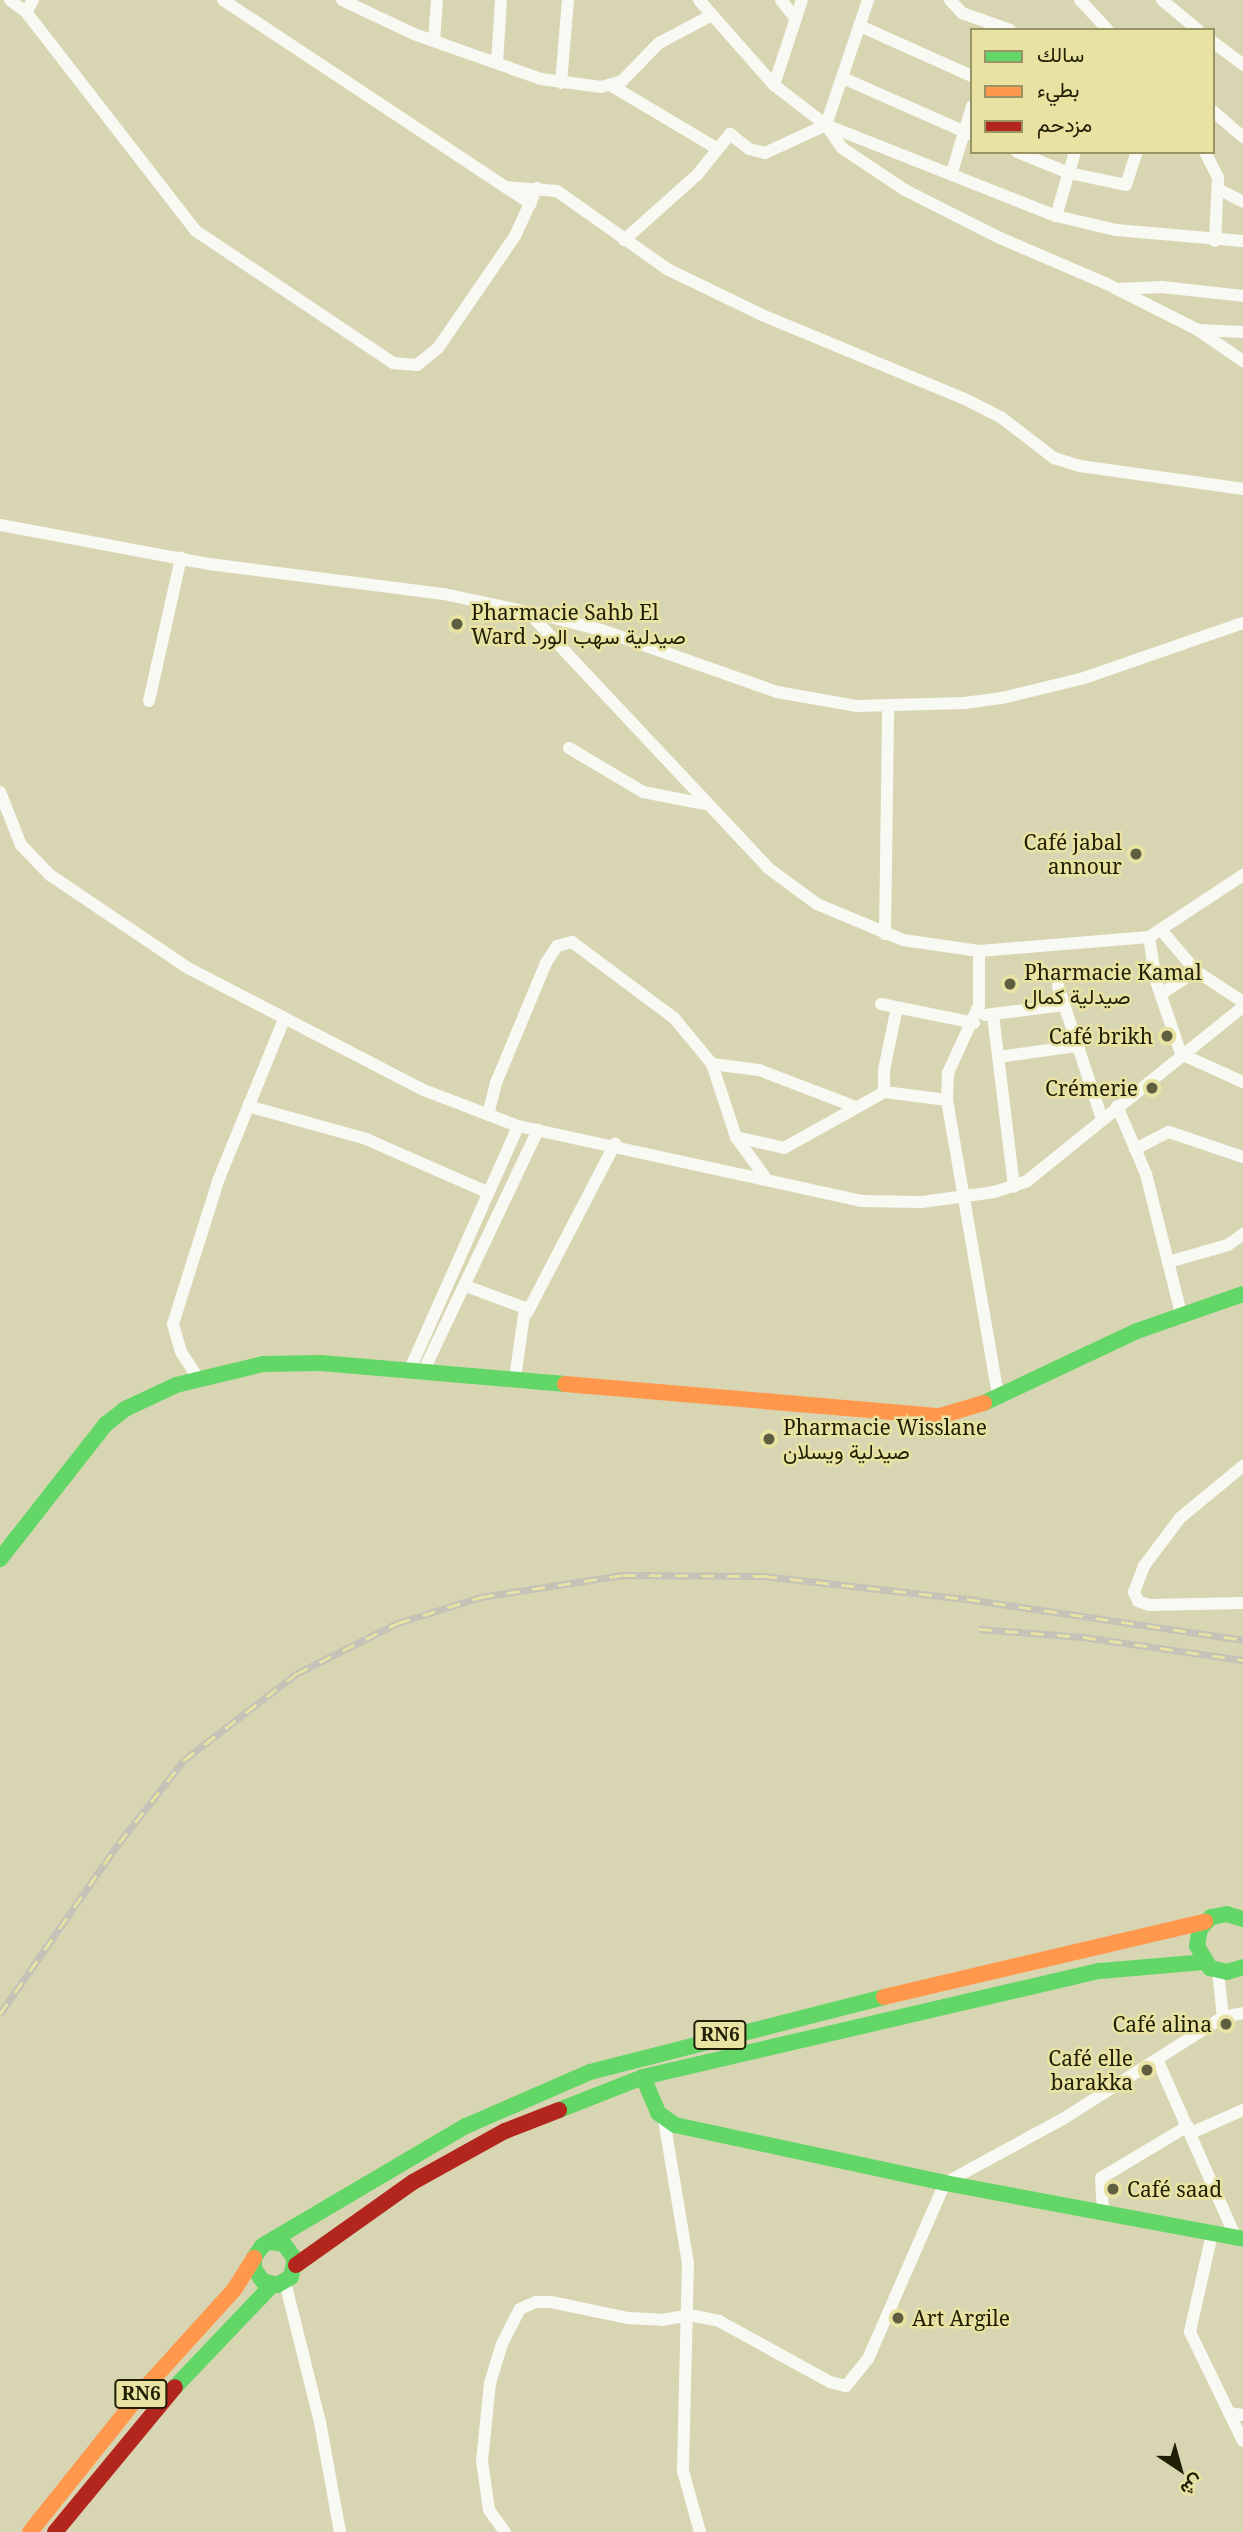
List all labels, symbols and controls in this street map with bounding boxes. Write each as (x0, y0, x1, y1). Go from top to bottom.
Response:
legend (970, 28, 1215, 154)
text: سالك (1037, 40, 1084, 68)
text: بطيء (1037, 75, 1080, 103)
text: مزدحم (1037, 110, 1092, 138)
place label: Pharmacie Sahb El Ward صيدلية سهب الورد (471, 599, 686, 649)
marker: Pharmacie Sahb El Ward صيدلية سهب الورد (449, 616, 465, 632)
place label: Café jabal annour (1023, 829, 1122, 879)
marker: Café jabal annour (1128, 846, 1144, 862)
place label: Pharmacie Kamal صيدلية كمال (1024, 959, 1202, 1009)
marker: Pharmacie Kamal صيدلية كمال (1002, 976, 1018, 992)
place label: Café brikh (1049, 1023, 1153, 1049)
marker: Café brikh (1159, 1028, 1175, 1044)
place label: Crémerie (1045, 1075, 1138, 1101)
marker: Crémerie (1144, 1080, 1160, 1096)
place label: Pharmacie Wisslane صيدلية ويسلان (783, 1414, 987, 1464)
marker: Pharmacie Wisslane صيدلية ويسلان (761, 1431, 777, 1447)
place label: Café alina (1112, 2011, 1212, 2037)
marker: Café alina (1218, 2016, 1234, 2032)
road number: RN6 (692, 2020, 748, 2050)
place label: Café elle barakka (1048, 2045, 1133, 2095)
marker: Café elle barakka (1139, 2062, 1155, 2078)
place label: Café saad (1127, 2176, 1222, 2202)
marker: Café saad (1105, 2181, 1121, 2197)
place label: Art Argile (912, 2305, 1010, 2331)
marker: Art Argile (890, 2310, 906, 2326)
road number: RN6 (113, 2378, 169, 2410)
north arrow (1145, 2434, 1215, 2504)
text: ش (1175, 2469, 1209, 2503)

